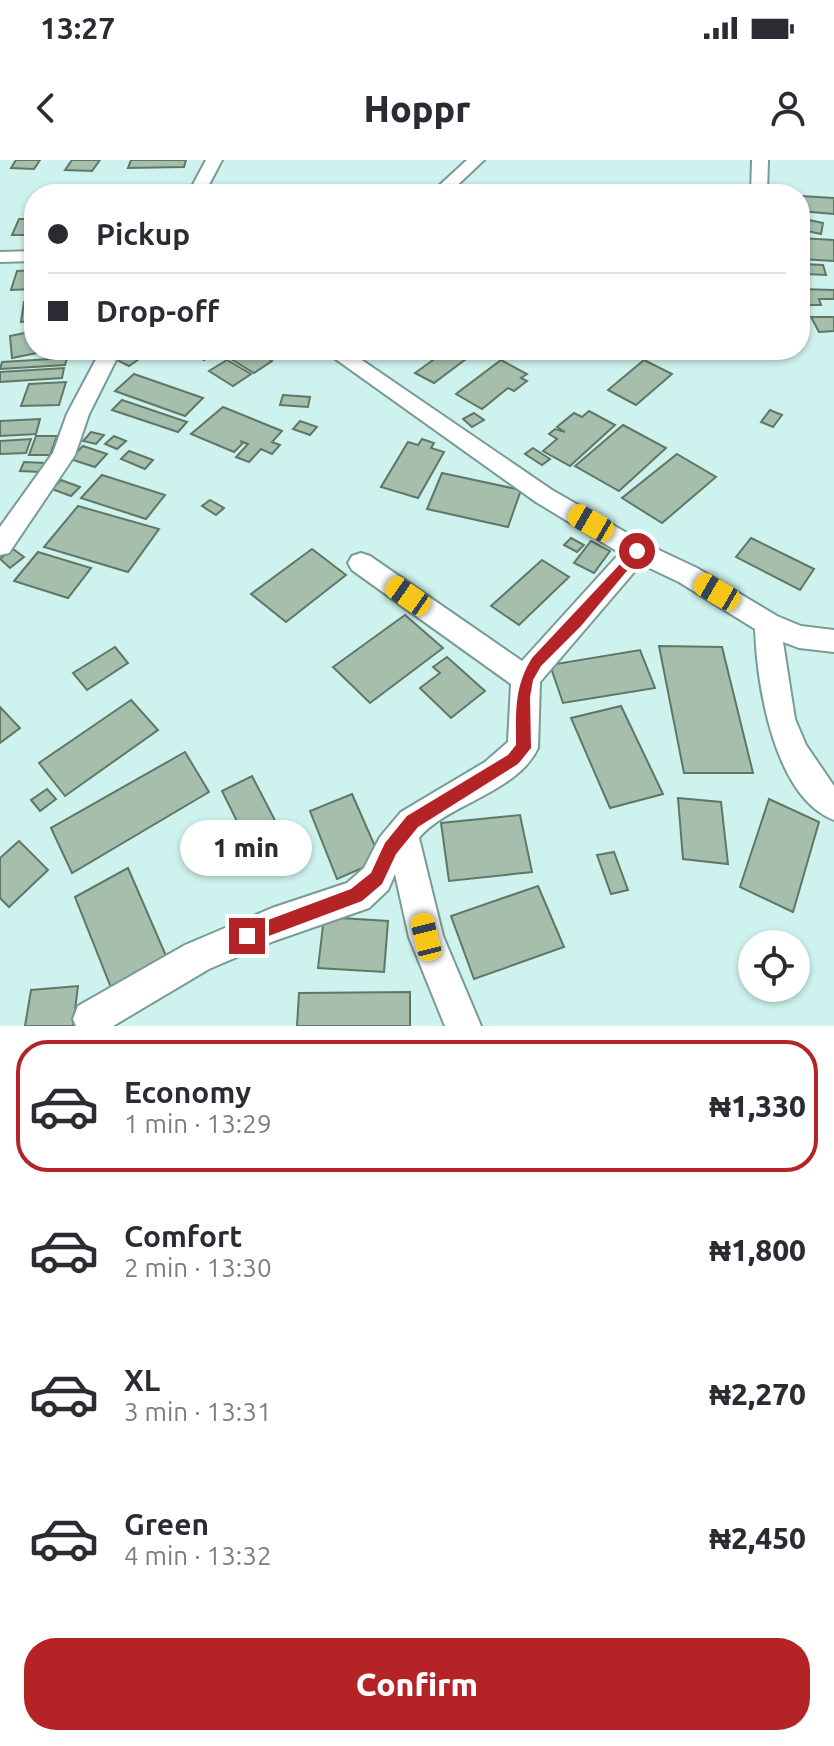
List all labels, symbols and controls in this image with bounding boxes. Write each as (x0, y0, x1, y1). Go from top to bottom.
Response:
text: 13:27 (40, 11, 115, 45)
icon: back (24, 86, 68, 130)
icon: person (766, 86, 810, 130)
text: Hoppr (364, 88, 470, 129)
text: Pickup (96, 217, 190, 251)
text: Drop-off (96, 294, 219, 328)
car (564, 501, 618, 545)
route start (619, 533, 655, 569)
car (690, 570, 744, 614)
car (381, 572, 435, 620)
callout: 1 min (181, 820, 313, 876)
text: 1 min (213, 833, 279, 862)
car (409, 911, 443, 963)
route end (229, 918, 265, 954)
map controls (738, 930, 810, 1002)
button: locate (738, 930, 810, 1002)
icon: car (28, 1070, 100, 1142)
text: Economy (124, 1075, 251, 1109)
text: ₦1,330 (709, 1089, 806, 1123)
text: 1 min · 13:29 (124, 1109, 272, 1138)
icon: car (28, 1214, 100, 1286)
text: Comfort (124, 1219, 242, 1253)
text: ₦1,800 (709, 1233, 806, 1267)
text: 2 min · 13:30 (124, 1253, 272, 1282)
icon: car (28, 1358, 100, 1430)
text: XL (124, 1363, 160, 1397)
text: ₦2,270 (709, 1377, 806, 1411)
text: 3 min · 13:31 (124, 1397, 272, 1426)
icon: car (28, 1502, 100, 1574)
text: Green (124, 1507, 209, 1541)
text: ₦2,450 (709, 1521, 806, 1555)
text: 4 min · 13:32 (124, 1541, 272, 1570)
button: Confirm (24, 1638, 810, 1730)

